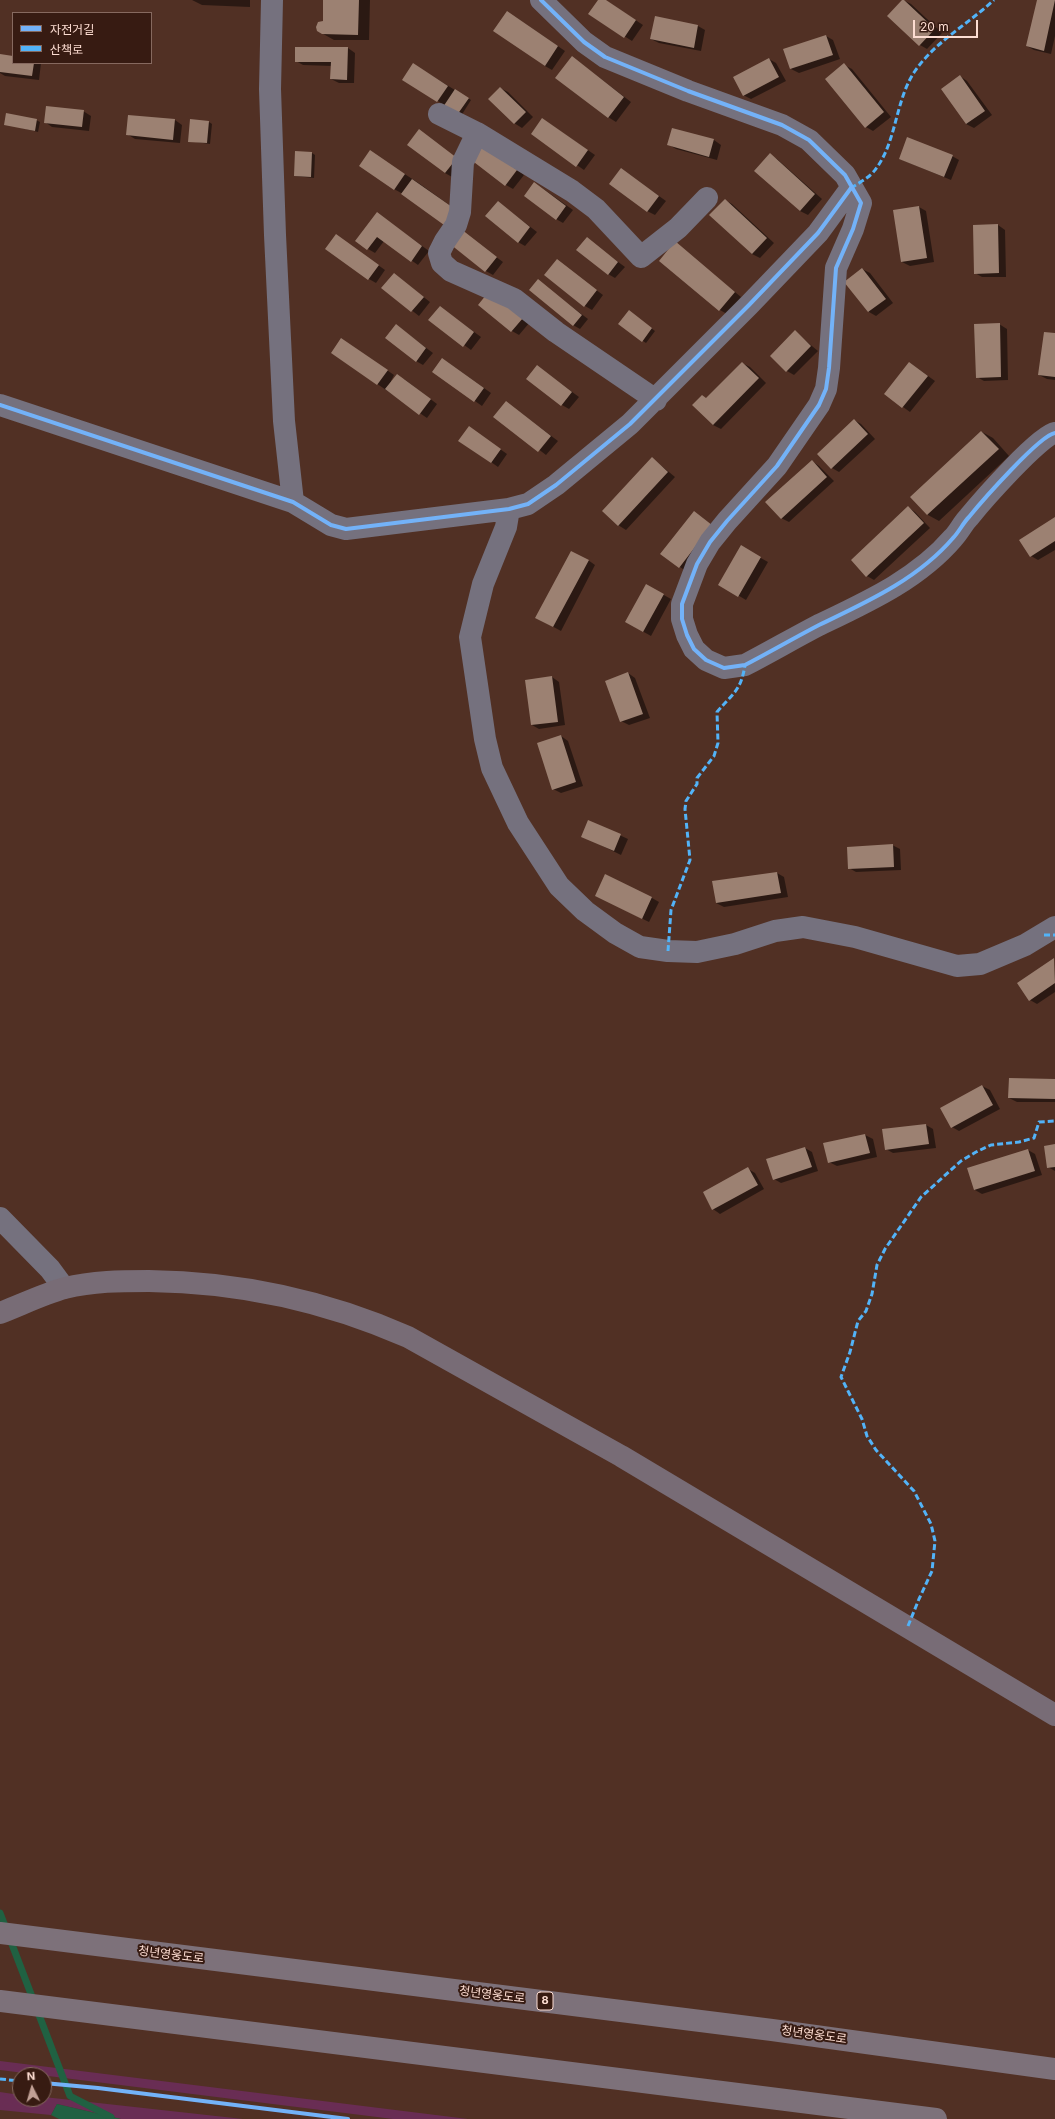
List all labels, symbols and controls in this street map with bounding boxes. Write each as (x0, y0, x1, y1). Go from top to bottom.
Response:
legend (12, 12, 152, 64)
scale bar (915, 12, 980, 38)
text: 20 m (920, 19, 949, 34)
text: 자전거길 (50, 22, 94, 37)
text: 산책로 (50, 42, 83, 57)
street label: 청년영웅도로 (137, 1944, 205, 1966)
street label: 청년영웅도로 (458, 1984, 526, 2006)
road number: 8 (537, 1992, 553, 2010)
street label: 청년영웅도로 (780, 2023, 848, 2047)
north arrow (12, 2067, 52, 2107)
text: N (26, 2069, 36, 2083)

